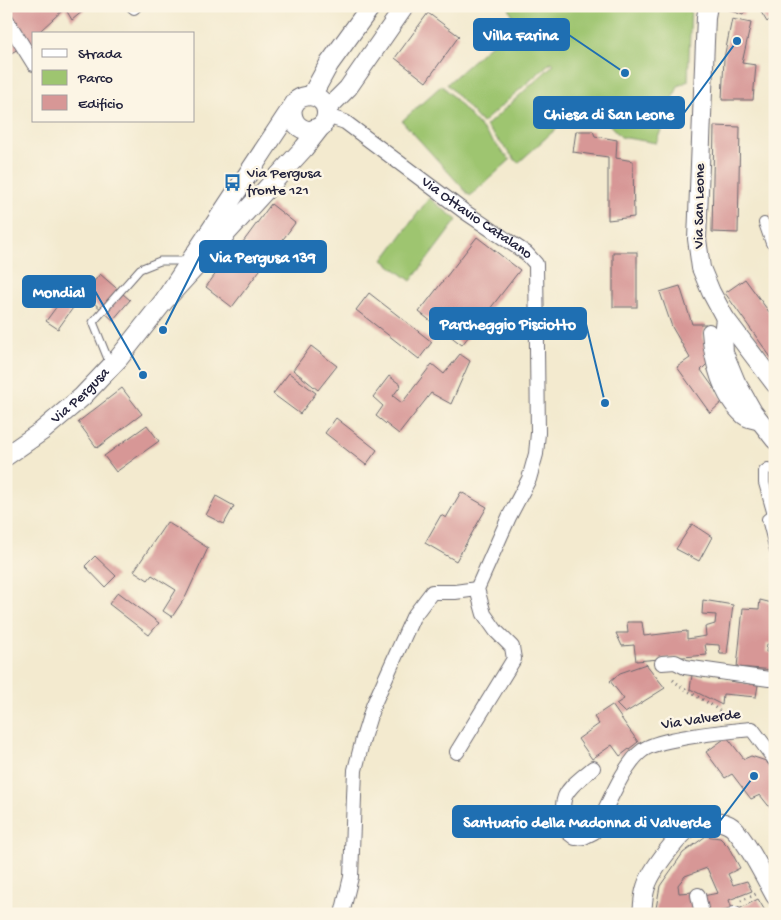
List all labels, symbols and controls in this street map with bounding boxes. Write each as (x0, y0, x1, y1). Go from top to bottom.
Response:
callout: Villa Farina (474, 19, 569, 50)
text: Villa Farina (483, 28, 560, 47)
legend (32, 32, 195, 122)
text: Strada (78, 46, 123, 64)
text: Parco (77, 70, 113, 88)
text: Edificio (78, 96, 124, 114)
callout: Chiesa di San Leone (534, 97, 684, 128)
text: Chiesa di San Leone (543, 107, 675, 126)
street label: Via San Leone (690, 163, 710, 250)
place label: Via Pergusa fronte 121 (246, 165, 322, 200)
street label: Via Ottavio Catalano (416, 172, 536, 263)
bus stop icon: Via Pergusa fronte 121 (223, 173, 243, 193)
callout: Via Pergusa 139 (200, 241, 326, 272)
text: Via Pergusa 139 (209, 250, 316, 269)
callout: Mondial (23, 276, 95, 307)
text: Mondial (33, 285, 86, 304)
callout: Parcheggio Pisciotto (430, 308, 586, 339)
text: Parcheggio Pisciotto (439, 317, 577, 336)
street label: Via Pergusa (47, 364, 114, 429)
street label: Via Valverde (659, 706, 742, 735)
callout: Santuario della Madonna di Valverde (453, 806, 720, 837)
text: Santuario della Madonna di Valverde (463, 815, 711, 834)

